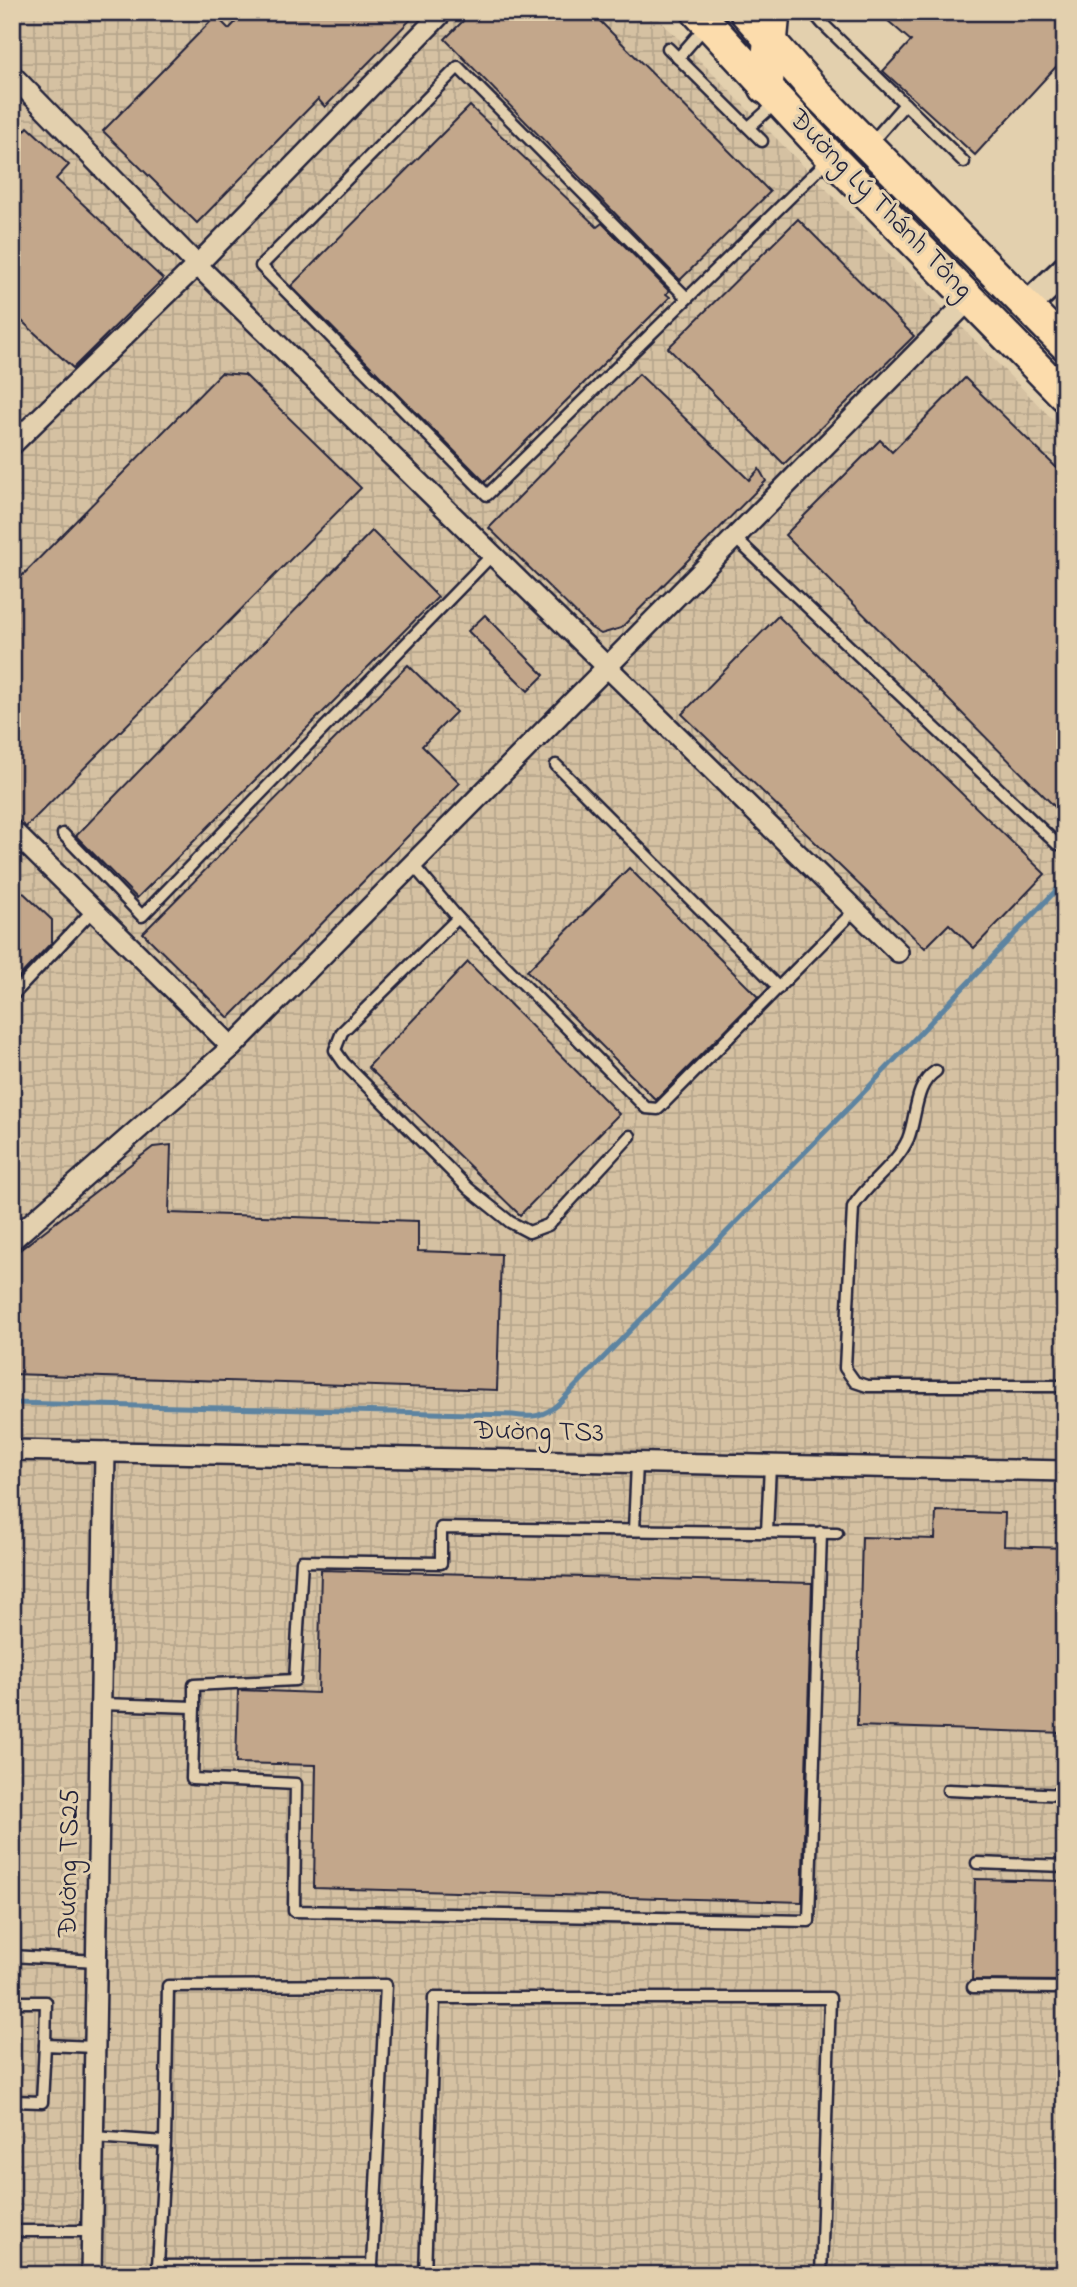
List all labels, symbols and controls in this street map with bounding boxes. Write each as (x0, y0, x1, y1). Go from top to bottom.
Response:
street label: Đường Lý Thánh Tông (777, 100, 982, 309)
street label: Đường TS3 (473, 1411, 604, 1455)
street label: Đường TS25 (48, 1788, 92, 1939)

